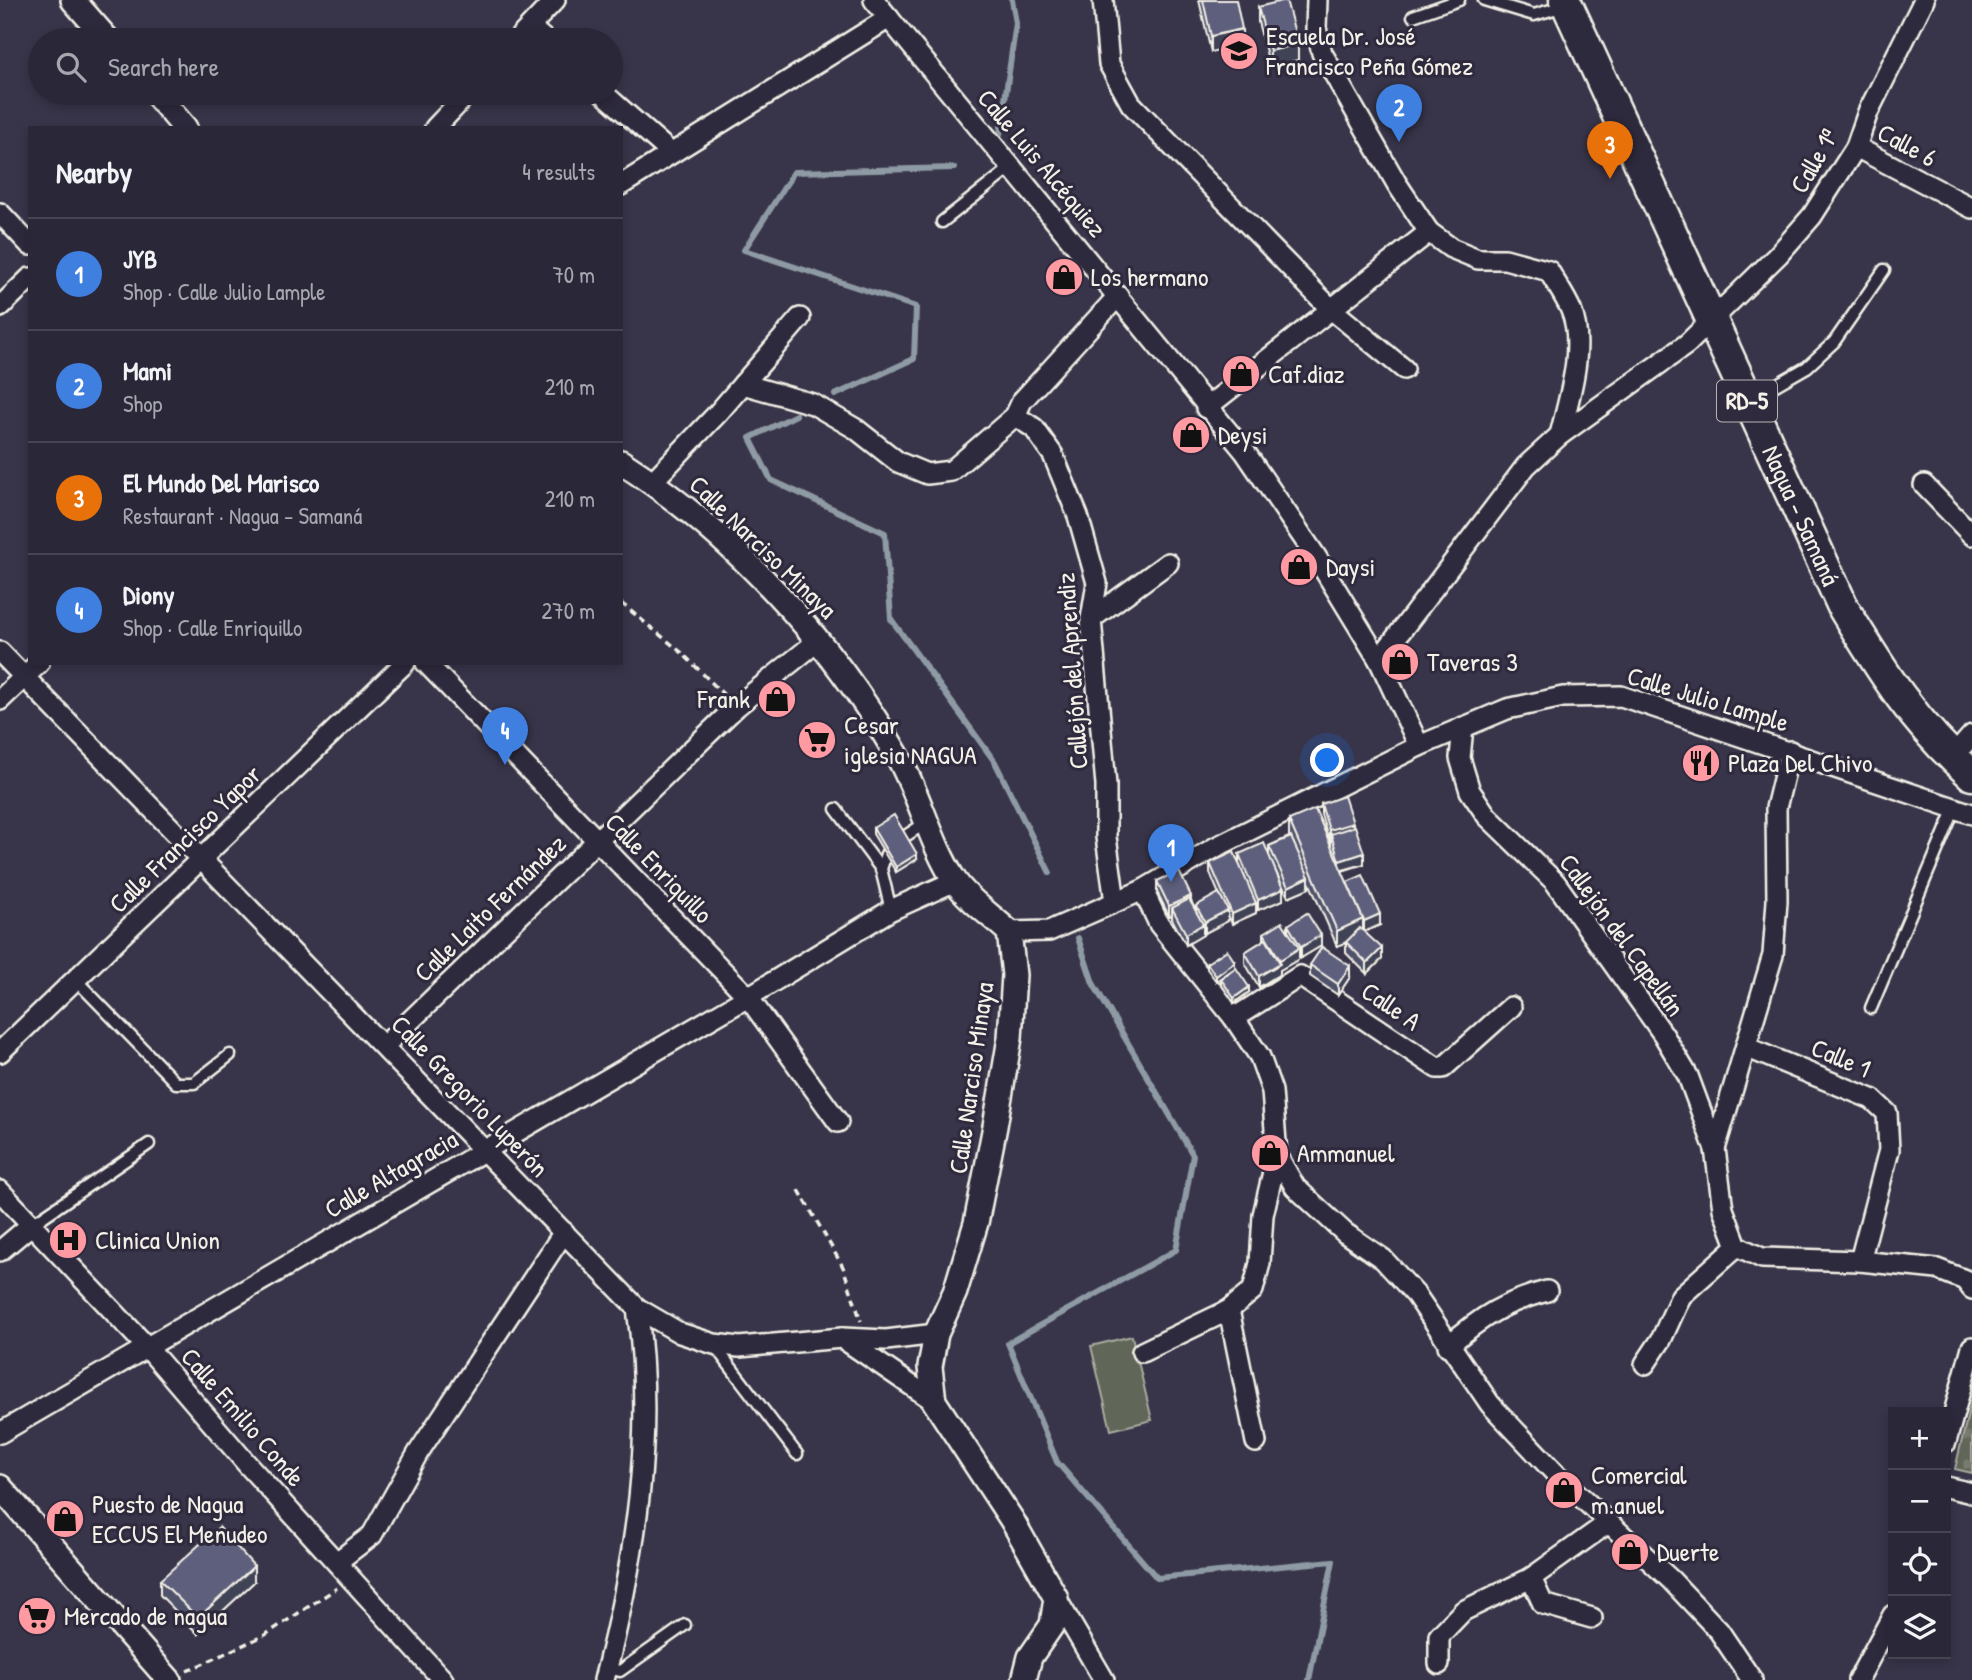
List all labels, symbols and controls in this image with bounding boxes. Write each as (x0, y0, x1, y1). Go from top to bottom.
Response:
place label: Escuela Dr. José Francisco Peña Gómez (1265, 18, 1473, 83)
search box (28, 28, 623, 105)
school or university icon: Escuela Dr. José Francisco Peña Gómez (1218, 30, 1260, 72)
icon: search (52, 48, 90, 86)
text: Search here (108, 49, 219, 84)
street label: Calle Luis Alcéquiez (970, 81, 1115, 244)
pin: 2 (1376, 84, 1422, 142)
street label: Calle 6 (1871, 114, 1943, 175)
pin: 3 (1587, 121, 1633, 179)
street label: Calle 1ª (1781, 122, 1846, 199)
text: Nearby (56, 152, 132, 192)
text: 4 results (522, 156, 595, 187)
text: JYB (123, 241, 157, 276)
shop icon: Los hermano (1043, 256, 1085, 298)
text: 1 (75, 259, 83, 290)
text: 70 m (552, 259, 595, 290)
place label: Los hermano (1091, 259, 1209, 294)
text: Shop · Calle Julio Lample (123, 276, 325, 307)
text: Mami (123, 353, 172, 388)
shop icon: Caf.diaz (1220, 353, 1262, 395)
place label: Caf.diaz (1268, 356, 1345, 391)
text: 2 (74, 371, 84, 402)
text: 210 m (545, 371, 595, 402)
road number: RD-5 (1717, 380, 1777, 422)
text: Shop (123, 388, 162, 419)
shop icon: Deysi (1170, 414, 1212, 456)
place label: Deysi (1218, 417, 1268, 452)
street label: Nagua - Samaná (1754, 439, 1849, 591)
text: El Mundo Del Marisco (123, 465, 319, 500)
street label: Calle Narciso Minaya (682, 467, 845, 626)
text: 3 (74, 483, 84, 514)
text: 210 m (545, 483, 595, 514)
text: Restaurant · Nagua - Samaná (123, 500, 362, 531)
shop icon: Daysi (1278, 546, 1320, 588)
place label: Daysi (1326, 549, 1375, 584)
street label: Callejón del Aprendiz (1047, 572, 1096, 770)
text: Diony (123, 577, 174, 612)
text: 4 (75, 595, 83, 626)
text: 270 m (542, 595, 595, 626)
text: Shop · Calle Enriquillo (123, 612, 302, 643)
shop icon: Taveras 3 (1379, 641, 1421, 683)
place label: Taveras 3 (1427, 644, 1518, 679)
street label: Calle Julio Lample (1623, 657, 1793, 740)
shop icon: Frank (756, 678, 798, 720)
place label: Frank (697, 681, 750, 716)
pin: 4 (482, 707, 528, 765)
place label: Cesar iglesia NAGUA (844, 707, 977, 772)
supermarket icon: Cesar iglesia NAGUA (796, 719, 838, 761)
restaurant icon: Plaza Del Chivo (1680, 742, 1722, 784)
your location (1310, 743, 1344, 777)
place label: Plaza Del Chivo (1728, 745, 1872, 780)
street label: Calle Francisco Yapor (101, 757, 269, 921)
street label: Calle Enriquillo (598, 805, 721, 931)
pin: 1 (1148, 824, 1194, 882)
street label: Calle Laito Fernández (406, 826, 573, 989)
street label: Callejón del Capellán (1552, 846, 1693, 1023)
street label: Calle A (1355, 973, 1428, 1038)
street label: Calle Narciso Minaya (940, 980, 1001, 1176)
street label: Calle Gregorio Luperón (384, 1007, 557, 1184)
street label: Calle 1 (1806, 1029, 1876, 1086)
street label: Calle Altagracia (318, 1121, 464, 1226)
shop icon: Ammanuel (1249, 1132, 1291, 1174)
place label: Ammanuel (1297, 1135, 1395, 1170)
hospital icon: Clinica Union (47, 1219, 89, 1261)
place label: Clinica Union (95, 1222, 220, 1257)
street label: Calle Emilio Conde (173, 1340, 313, 1493)
map controls (1888, 1407, 1951, 1659)
button: + (1888, 1407, 1951, 1470)
place label: Comercial m.anuel (1591, 1457, 1687, 1522)
shop icon: Comercial m.anuel (1543, 1469, 1585, 1511)
button: − (1888, 1470, 1951, 1533)
place label: Puesto de Nagua ECCUS El Menudeo (92, 1486, 268, 1551)
shop icon: Puesto de Nagua ECCUS El Menudeo (44, 1498, 86, 1540)
shop icon: Duerte (1609, 1531, 1651, 1573)
button: locate (1888, 1533, 1951, 1596)
place label: Duerte (1657, 1534, 1719, 1569)
supermarket icon: Mercado de nagua (16, 1595, 58, 1637)
button: layers (1888, 1596, 1951, 1659)
place label: Mercado de nagua (64, 1598, 227, 1633)

